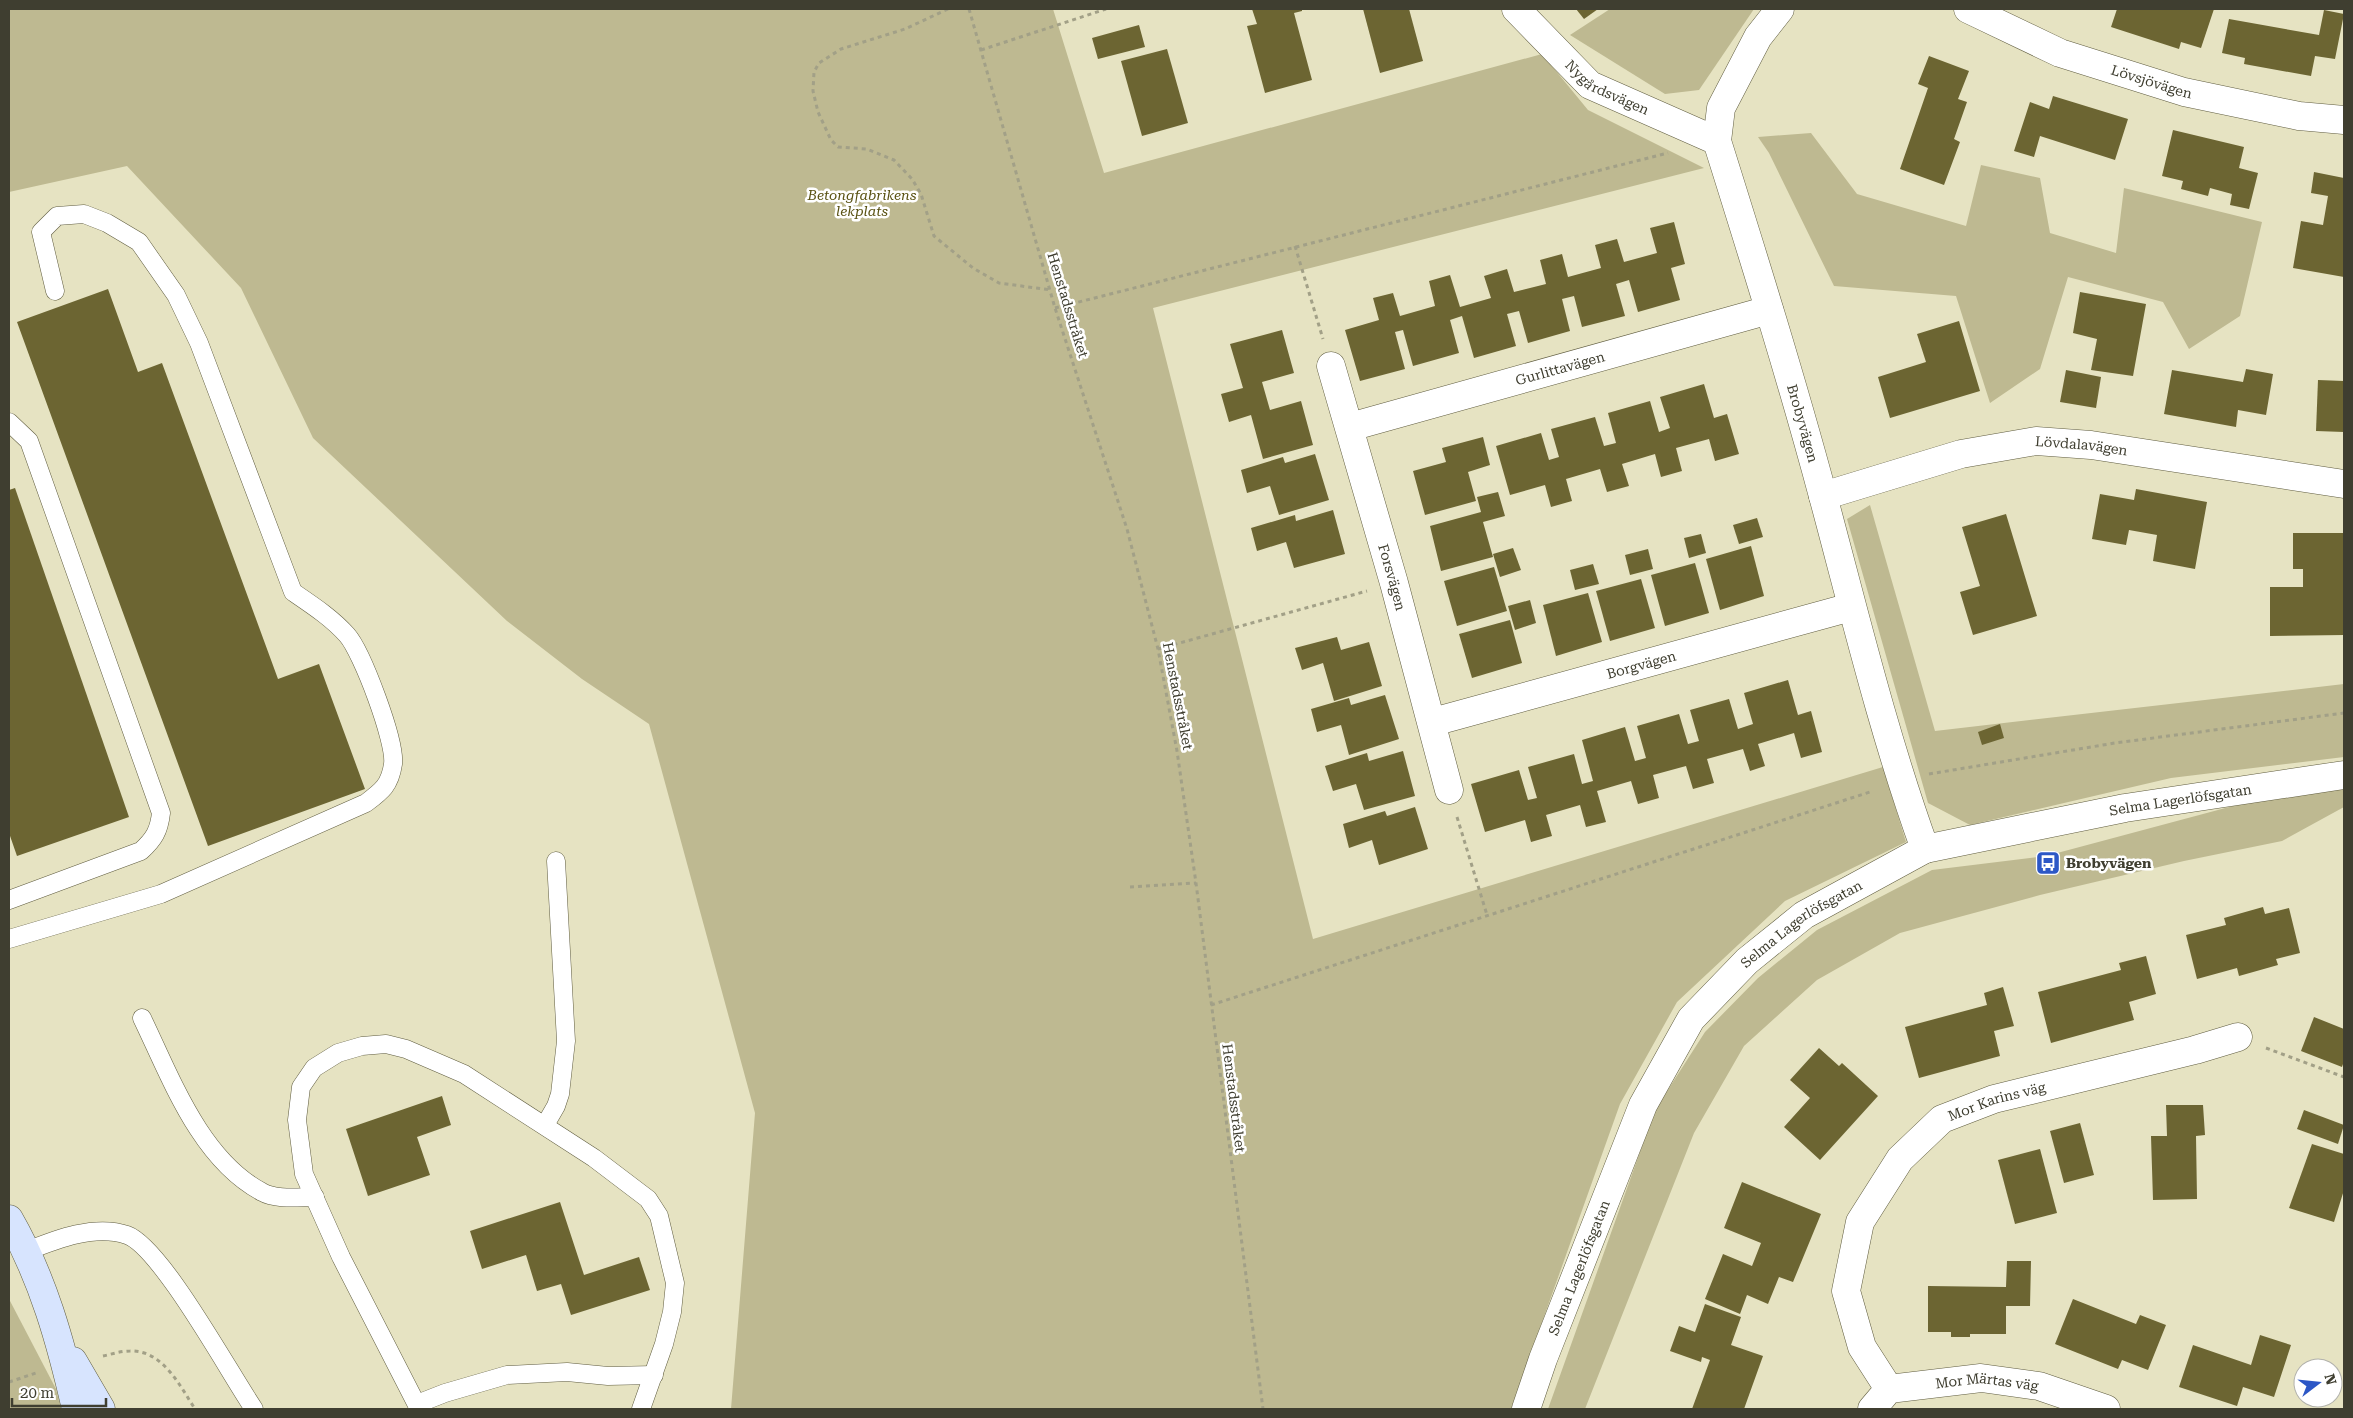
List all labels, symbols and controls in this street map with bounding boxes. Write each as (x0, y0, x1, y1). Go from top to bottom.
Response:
street label: Nygårdsvägen (1562, 57, 1651, 118)
street label: Lövsjövägen (2109, 62, 2193, 101)
park label: Betongfabrikens lekplats (807, 187, 917, 219)
street label: Henstadsstråket (1044, 250, 1092, 360)
street label: Gurlittavägen (1513, 348, 1606, 388)
street label: Brobyvägen (1784, 382, 1821, 464)
street label: Lövdalavägen (2035, 433, 2129, 459)
street label: Forsvägen (1375, 542, 1409, 612)
street label: Henstadsstråket (1160, 641, 1196, 751)
street label: Borgvägen (1605, 648, 1678, 682)
street label: Selma Lagerlöfsgatan (2108, 781, 2253, 819)
bus stop icon: Brobyvägen (2035, 850, 2061, 876)
place label: Brobyvägen (2066, 855, 2152, 871)
street label: Selma Lagerlöfsgatan (1737, 877, 1865, 971)
street label: Henstadsstråket (1219, 1043, 1249, 1153)
street label: Mor Karins väg (1946, 1079, 2047, 1124)
street label: Selma Lagerlöfsgatan (1545, 1198, 1613, 1338)
north arrow (2293, 1358, 2343, 1408)
street label: Mor Märtas väg (1934, 1370, 2040, 1394)
text: N (2321, 1372, 2340, 1387)
scale bar (12, 1376, 106, 1408)
text: 20 m (20, 1384, 55, 1402)

